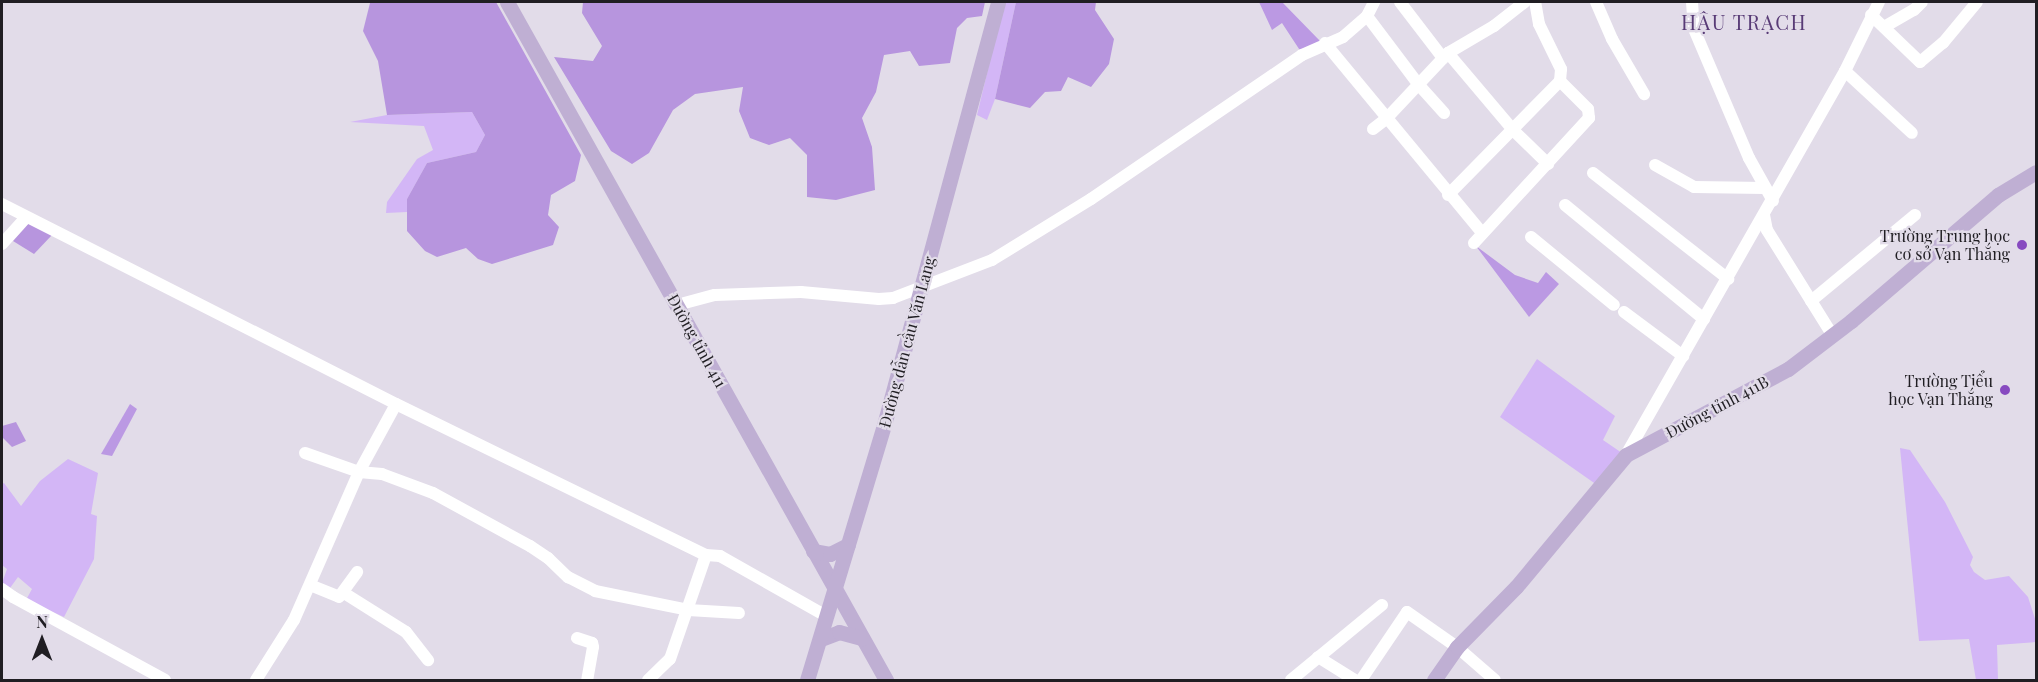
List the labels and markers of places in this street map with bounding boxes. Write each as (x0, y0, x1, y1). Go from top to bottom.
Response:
place label: Trường Trung học cơ sở Vạn Thắng (1879, 226, 2010, 264)
marker: Trường Trung học cơ sở Vạn Thắng (2015, 238, 2029, 252)
place label: Trường Tiểu học Vạn Thắng (1887, 371, 1993, 409)
marker: Trường Tiểu học Vạn Thắng (1998, 383, 2012, 397)

